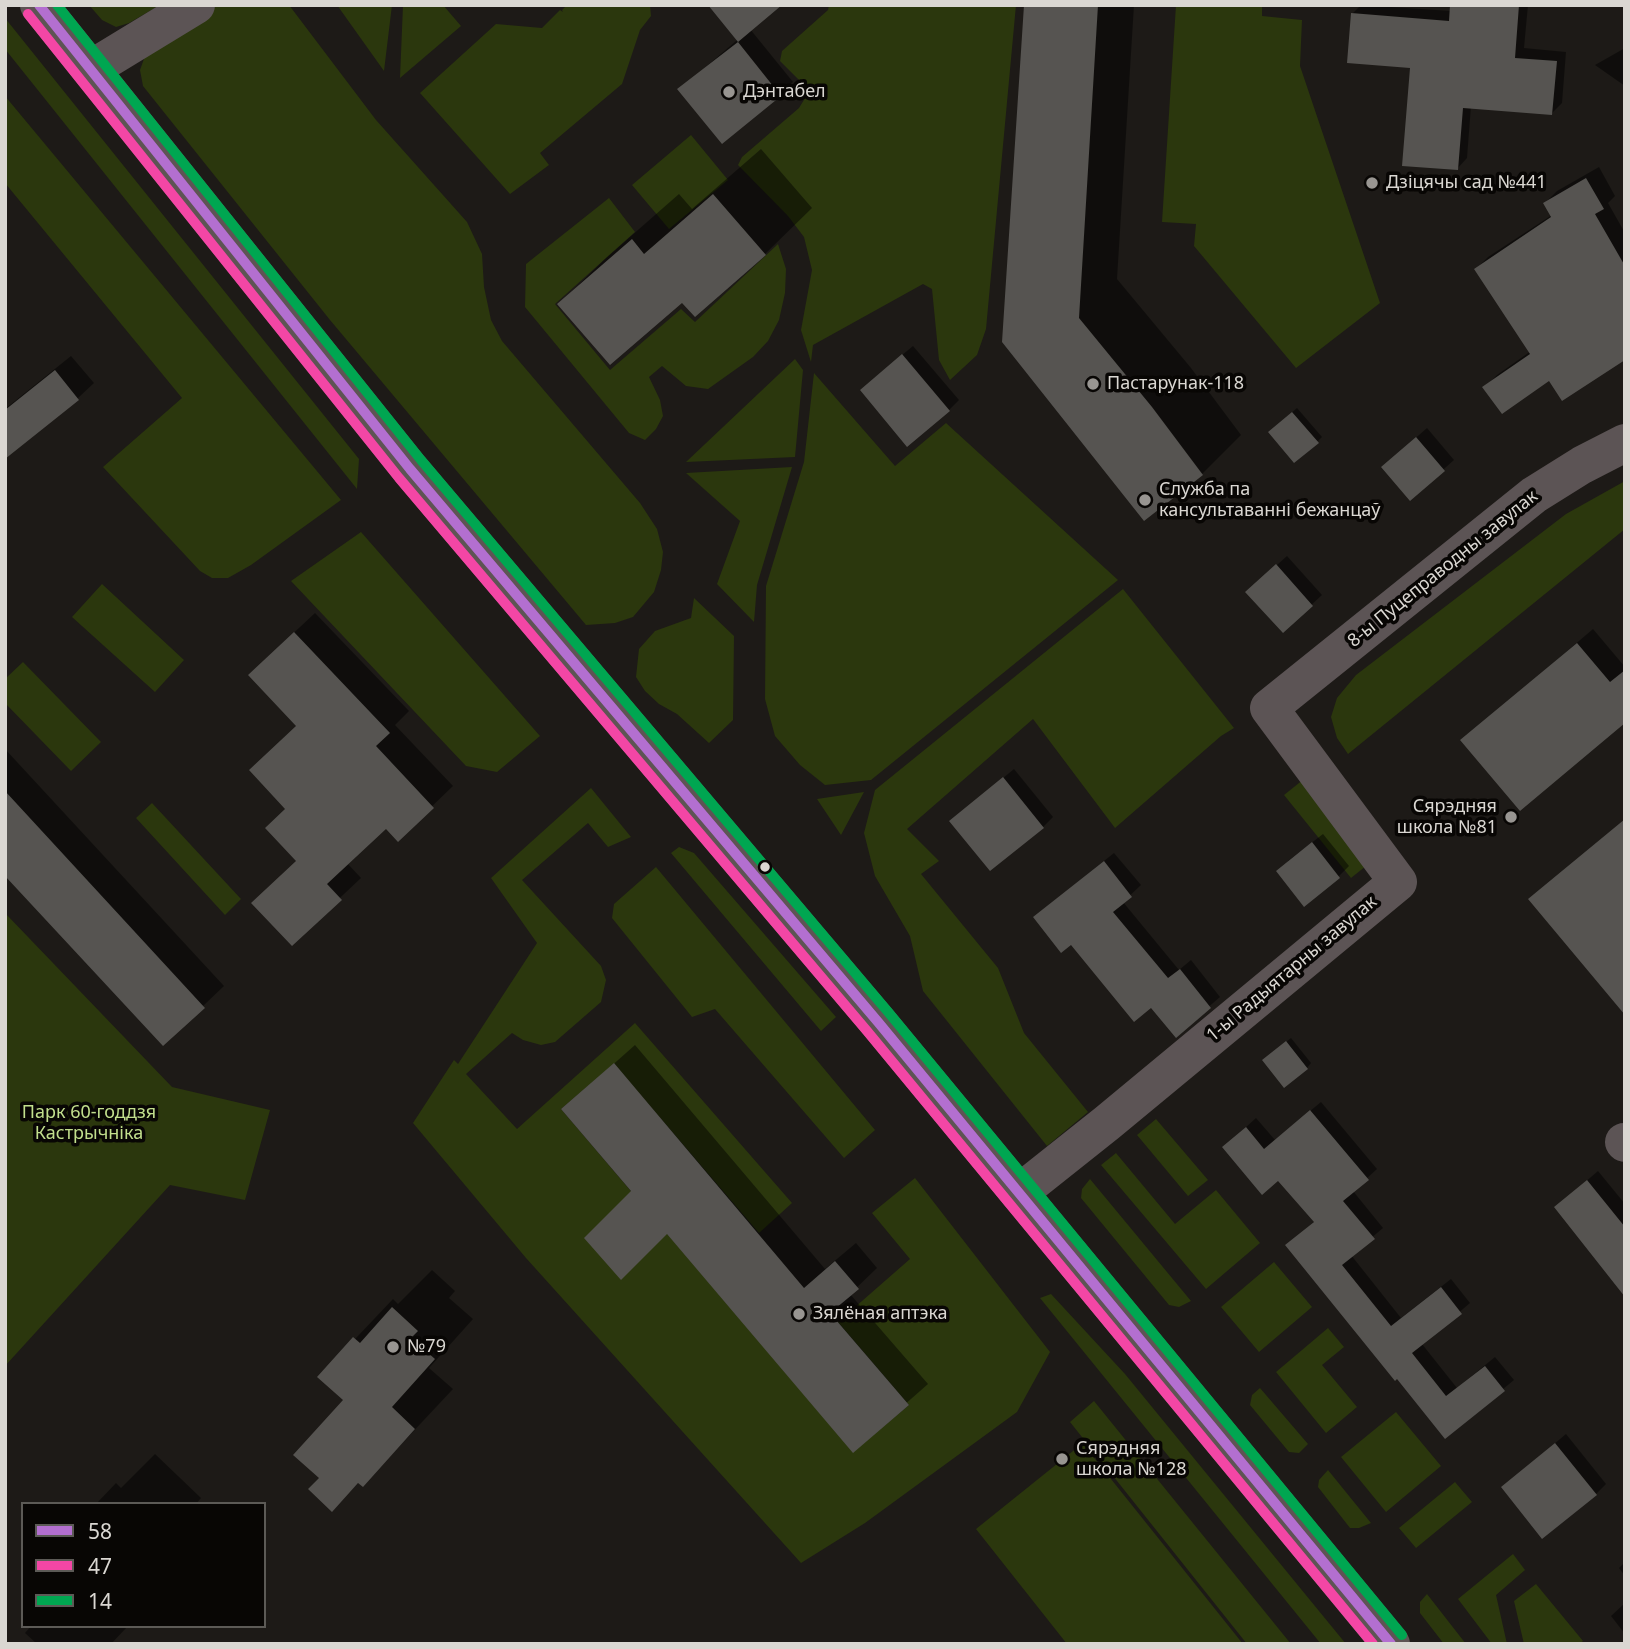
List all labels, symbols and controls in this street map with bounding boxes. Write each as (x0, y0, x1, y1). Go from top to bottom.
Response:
place label: Дэнтабел (743, 81, 826, 103)
marker: Дэнтабел (721, 84, 737, 100)
place label: Дзіцячы сад №441 (1386, 172, 1547, 194)
marker: Дзіцячы сад №441 (1364, 175, 1380, 191)
place label: Пастарунак-118 (1107, 373, 1244, 395)
marker: Пастарунак-118 (1085, 376, 1101, 392)
place label: Служба па кансультаванні бежанцаў (1159, 479, 1380, 522)
street label: 8-ы Пуцеправодны завулак (1344, 486, 1542, 652)
marker: Служба па кансультаванні бежанцаў (1137, 492, 1153, 508)
place label: Сярэдняя школа №81 (1397, 796, 1497, 838)
marker: Сярэдняя школа №81 (1503, 809, 1519, 825)
unlabelled marker (758, 860, 772, 874)
street label: 1-ы Радыятарны завулак (1202, 891, 1382, 1047)
park label: Парк 60-годдзя Кастрычніка (22, 1102, 156, 1144)
place label: Зялёная аптэка (813, 1303, 948, 1325)
marker: Зялёная аптэка (791, 1306, 807, 1322)
place label: №79 (407, 1336, 446, 1358)
marker: №79 (385, 1339, 401, 1355)
place label: Сярэдняя школа №128 (1076, 1438, 1186, 1480)
marker: Сярэдняя школа №128 (1054, 1451, 1070, 1467)
legend (21, 1502, 266, 1628)
text: 58 (88, 1517, 112, 1545)
text: 47 (88, 1552, 112, 1580)
text: 14 (88, 1587, 112, 1615)

